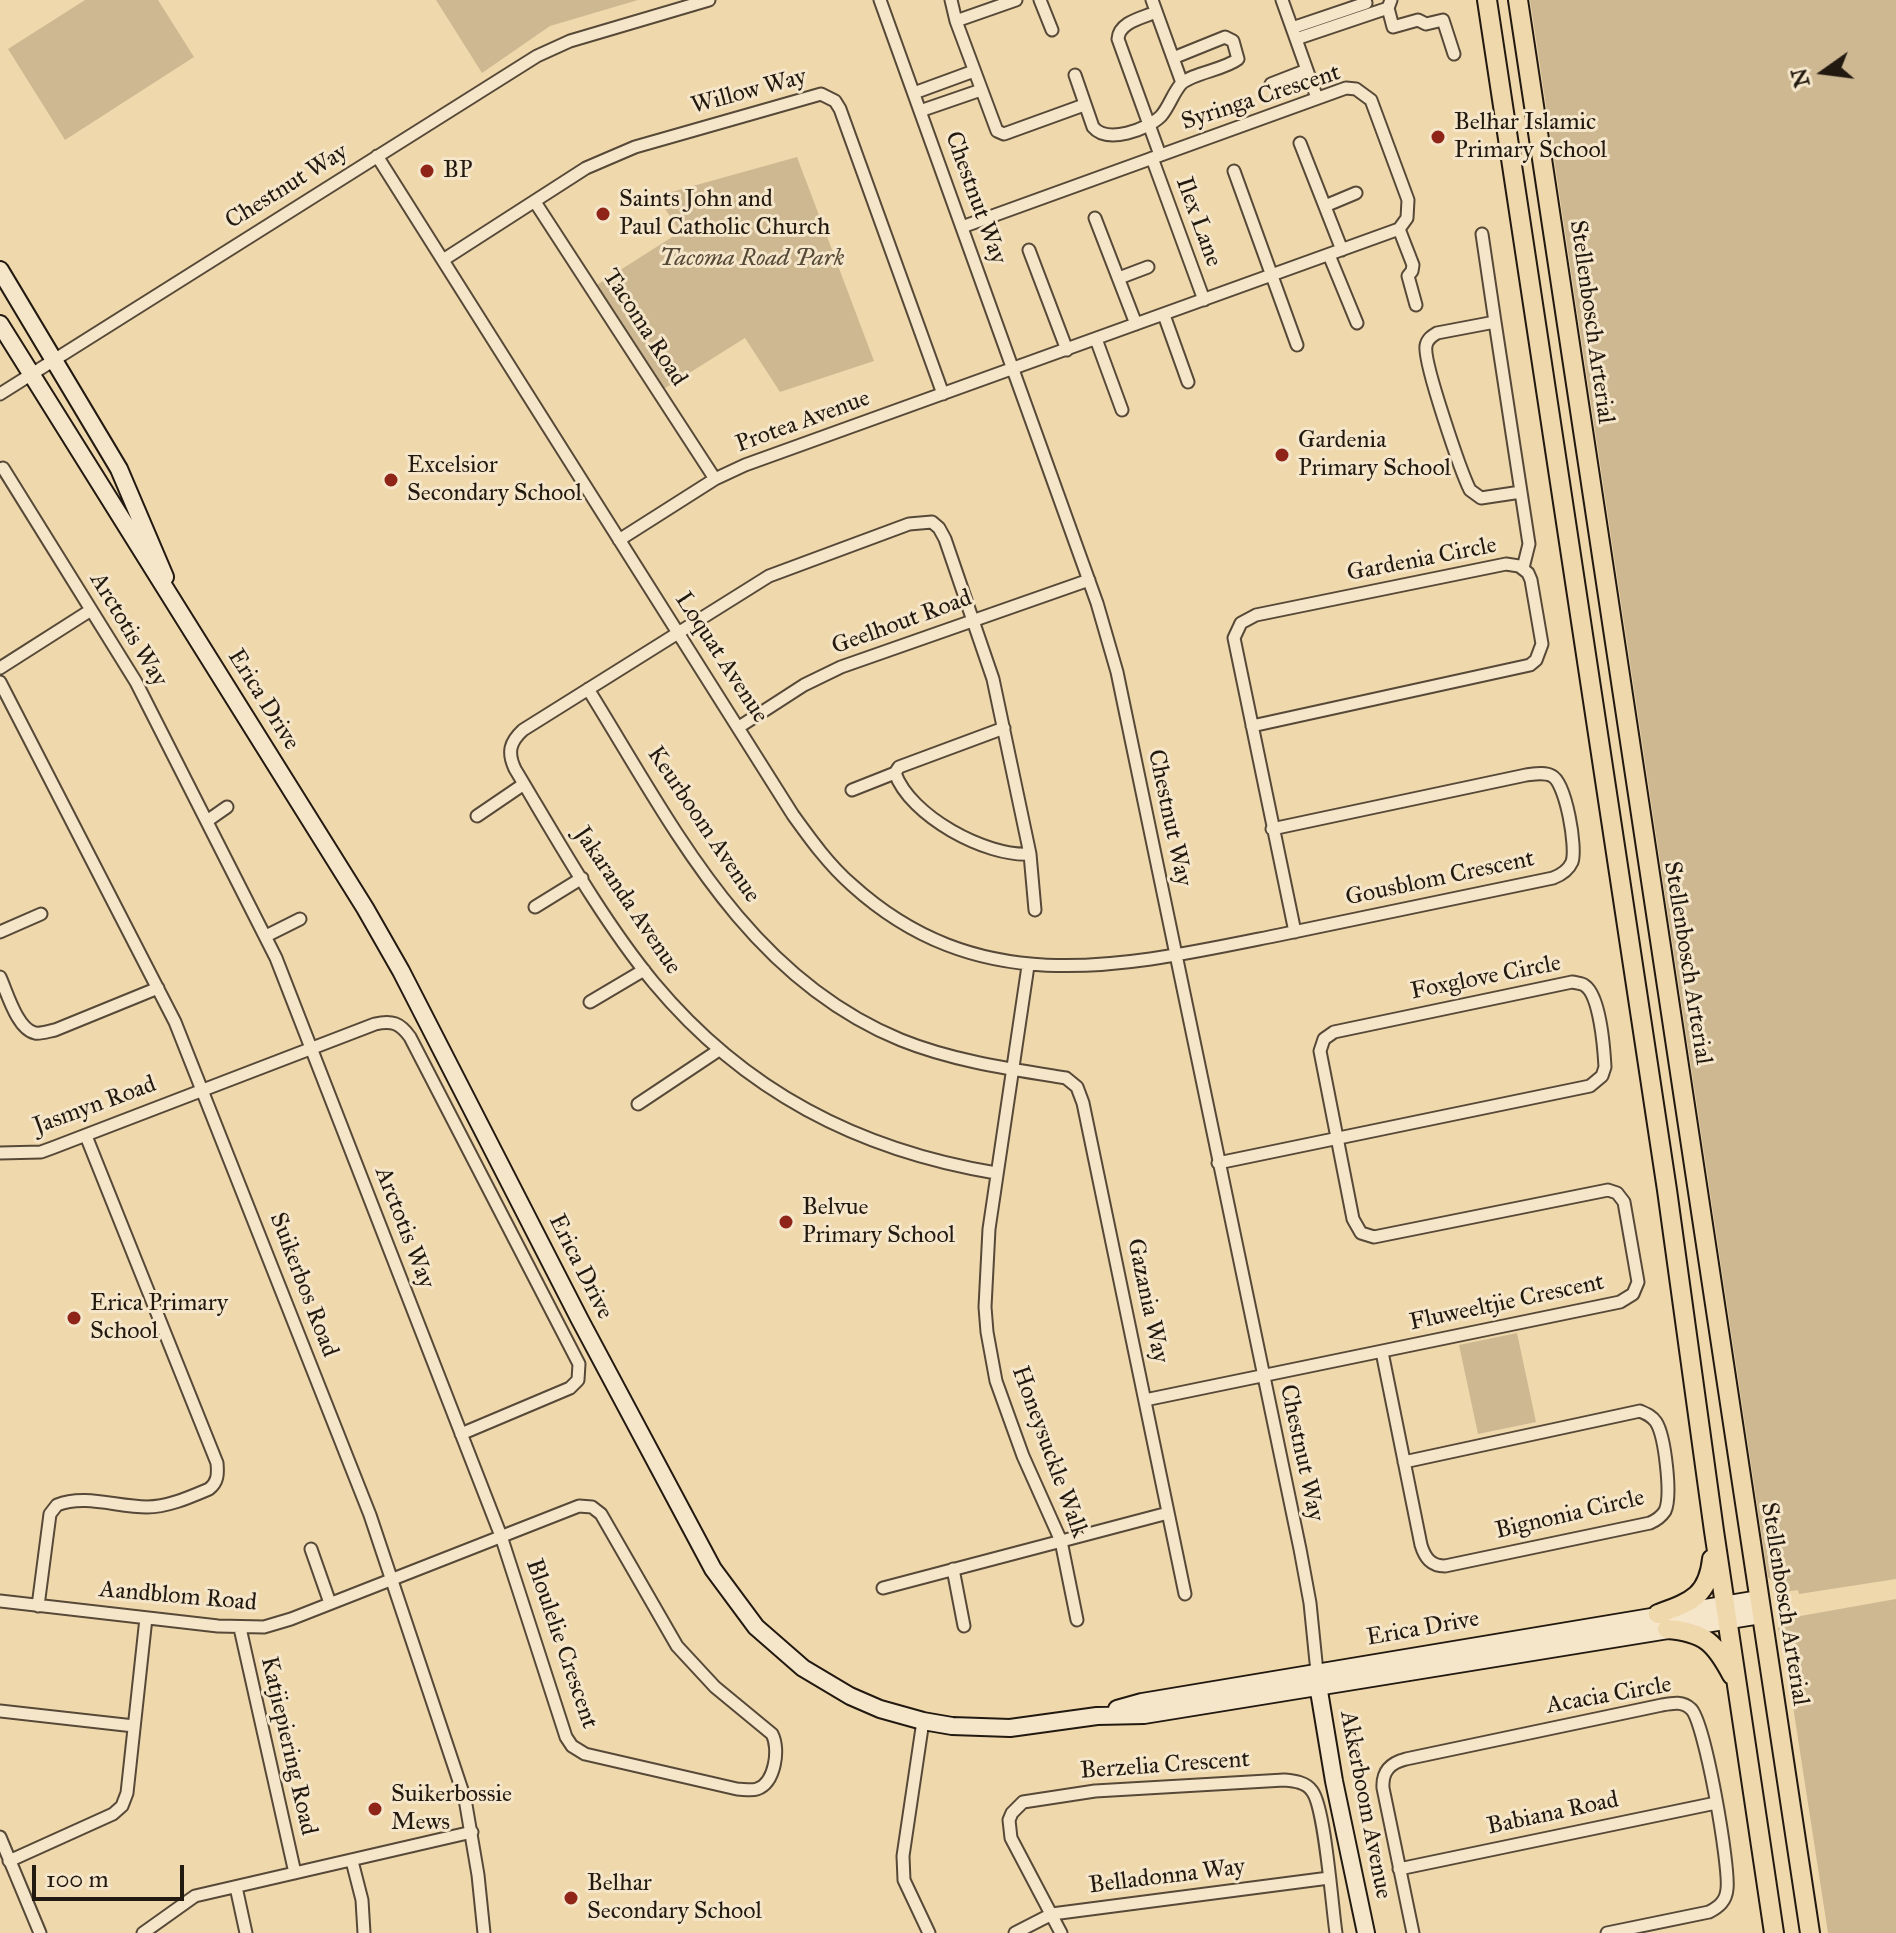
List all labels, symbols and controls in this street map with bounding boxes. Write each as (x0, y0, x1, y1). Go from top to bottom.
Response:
north arrow (1784, 32, 1864, 112)
street label: Syringa Crescent (1178, 59, 1344, 137)
street label: Willow Way (688, 63, 810, 121)
text: N (1785, 66, 1816, 90)
place label: Belhar Islamic Primary School (1454, 109, 1607, 165)
street label: Chestnut Way (938, 128, 1012, 268)
marker: Belhar Islamic Primary School (1429, 128, 1447, 146)
street label: Chestnut Way (220, 138, 354, 236)
place label: BP (443, 157, 472, 185)
marker: BP (418, 162, 436, 180)
street label: Ilex Lane (1169, 173, 1227, 271)
place label: Saints John and Paul Catholic Church (619, 186, 830, 242)
marker: Saints John and Paul Catholic Church (594, 205, 612, 223)
street label: Stellenbosch Arterial (1562, 218, 1620, 426)
park label: Tacoma Road Park (660, 245, 844, 273)
street label: Tacoma Road (595, 264, 693, 392)
street label: Protea Avenue (732, 384, 874, 460)
place label: Gardenia Primary School (1298, 427, 1451, 483)
marker: Gardenia Primary School (1273, 446, 1291, 464)
place label: Excelsior Secondary School (407, 452, 582, 508)
marker: Excelsior Secondary School (382, 471, 400, 489)
street label: Gardenia Circle (1345, 531, 1499, 589)
street label: Arctotis Way (83, 568, 173, 692)
street label: Geelhout Road (828, 584, 976, 662)
street label: Loquat Avenue (668, 587, 774, 729)
street label: Erica Drive (221, 644, 305, 756)
street label: Keurboom Avenue (640, 741, 766, 909)
street label: Chestnut Way (1140, 747, 1198, 889)
street label: Jakaranda Avenue (567, 822, 687, 980)
street label: Gousblom Crescent (1343, 845, 1537, 913)
street label: Stellenbosch Arterial (1657, 859, 1717, 1067)
street label: Foxglove Circle (1408, 949, 1564, 1007)
street label: Jasmyn Road (30, 1071, 160, 1141)
street label: Arctotis Way (368, 1163, 440, 1293)
place label: Belvue Primary School (802, 1194, 955, 1250)
street label: Suikerbos Road (262, 1209, 344, 1361)
street label: Erica Drive (541, 1210, 619, 1324)
marker: Belvue Primary School (777, 1213, 795, 1231)
street label: Gazania Way (1120, 1236, 1174, 1366)
street label: Fluweeltjie Crescent (1407, 1268, 1607, 1338)
place label: Erica Primary School (90, 1290, 228, 1346)
marker: Erica Primary School (65, 1309, 83, 1327)
street label: Honeysuckle Walk (1005, 1362, 1093, 1542)
street label: Chestnut Way (1272, 1382, 1330, 1524)
street label: Bignonia Circle (1493, 1484, 1647, 1546)
street label: Stellenbosch Arterial (1754, 1500, 1814, 1708)
street label: Bloulelie Crescent (519, 1555, 603, 1733)
street label: Aandblom Road (98, 1576, 258, 1618)
street label: Erica Drive (1365, 1605, 1481, 1653)
street label: Katjiepiering Road (253, 1654, 323, 1838)
street label: Acacia Circle (1544, 1671, 1674, 1721)
street label: Akkerboom Avenue (1333, 1709, 1397, 1901)
street label: Berzelia Crescent (1079, 1746, 1251, 1786)
place label: Suikerbossie Mews (391, 1781, 512, 1837)
street label: Babiana Road (1485, 1786, 1621, 1842)
marker: Suikerbossie Mews (366, 1800, 384, 1818)
scale bar (36, 1849, 188, 1899)
street label: Belladonna Way (1087, 1853, 1247, 1901)
text: 100 m (46, 1864, 109, 1894)
place label: Belhar Secondary School (587, 1870, 762, 1926)
marker: Belhar Secondary School (562, 1889, 580, 1907)

